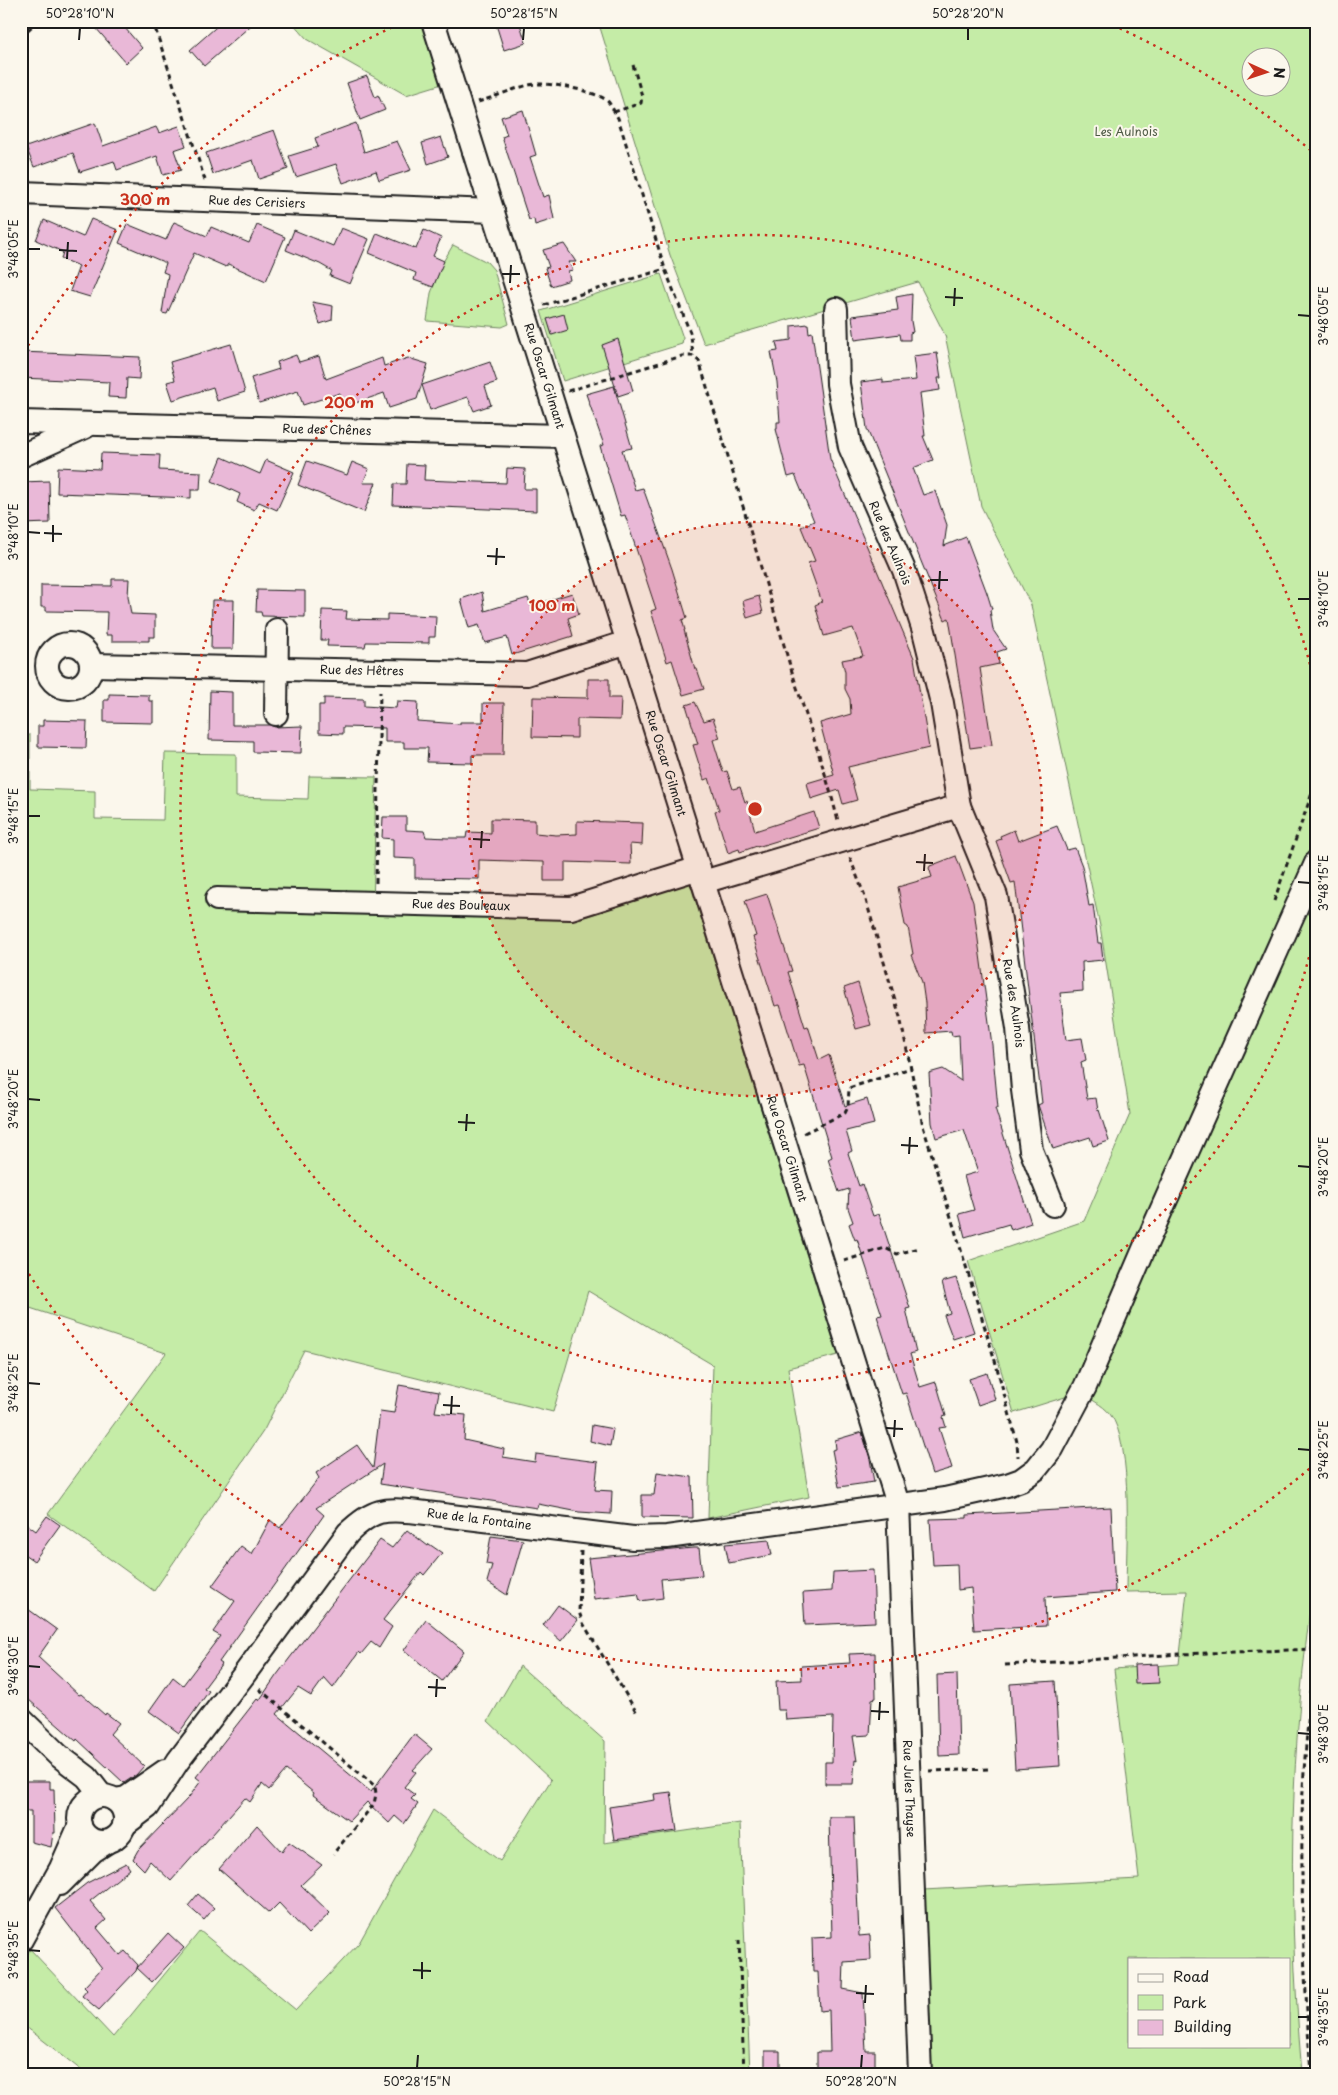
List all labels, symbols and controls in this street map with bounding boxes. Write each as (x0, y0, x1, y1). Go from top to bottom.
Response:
text: 50°28'10"N (46, 4, 114, 22)
text: 50°28'15"N (490, 4, 558, 22)
text: 50°28'20"N (932, 4, 1004, 22)
north arrow (1240, 48, 1290, 98)
text: N (1269, 67, 1290, 79)
park label: Les Aulnois (1094, 122, 1158, 140)
text: 300 m (120, 187, 170, 210)
street label: Rue des Cerisiers (208, 190, 306, 212)
text: 3°48'05"E (4, 219, 22, 279)
text: 3°48'05"E (1314, 286, 1332, 346)
street label: Rue Oscar Gilmant (520, 320, 570, 431)
text: 200 m (324, 390, 374, 413)
street label: Rue des Chênes (282, 419, 372, 439)
street label: Rue des Aulnois (865, 498, 917, 588)
text: 3°48'10"E (4, 503, 22, 561)
text: 3°48'10"E (1314, 570, 1332, 628)
text: 100 m (529, 593, 575, 616)
street label: Rue des Hêtres (320, 660, 405, 679)
street label: Rue Oscar Gilmant (642, 708, 692, 818)
text: 3°48'15"E (4, 788, 22, 844)
centre of rings (746, 800, 764, 818)
text: 3°48'15"E (1314, 855, 1332, 911)
street label: Rue des Bouleaux (412, 894, 510, 914)
street label: Rue des Aulnois (999, 957, 1030, 1049)
text: 3°48'20"E (4, 1069, 22, 1129)
street label: Rue Oscar Gilmant (763, 1093, 813, 1204)
text: 3°48'20"E (1314, 1137, 1332, 1197)
text: 3°48'25"E (4, 1353, 22, 1413)
text: 3°48'25"E (1314, 1420, 1332, 1480)
street label: Rue de la Fontaine (426, 1503, 533, 1534)
text: 3°48'30"E (4, 1636, 22, 1696)
text: 3°48'30"E (1314, 1704, 1332, 1764)
street label: Rue Jules Thayse (899, 1739, 921, 1838)
text: 3°48'35"E (4, 1921, 22, 1979)
legend (1128, 1958, 1290, 2048)
text: Road (1173, 1964, 1209, 1987)
text: 3°48'35"E (1314, 1988, 1332, 2046)
text: Park (1173, 1990, 1207, 2013)
text: Building (1173, 2014, 1232, 2037)
text: 50°28'15"N (383, 2072, 451, 2090)
text: 50°28'20"N (825, 2072, 897, 2090)

